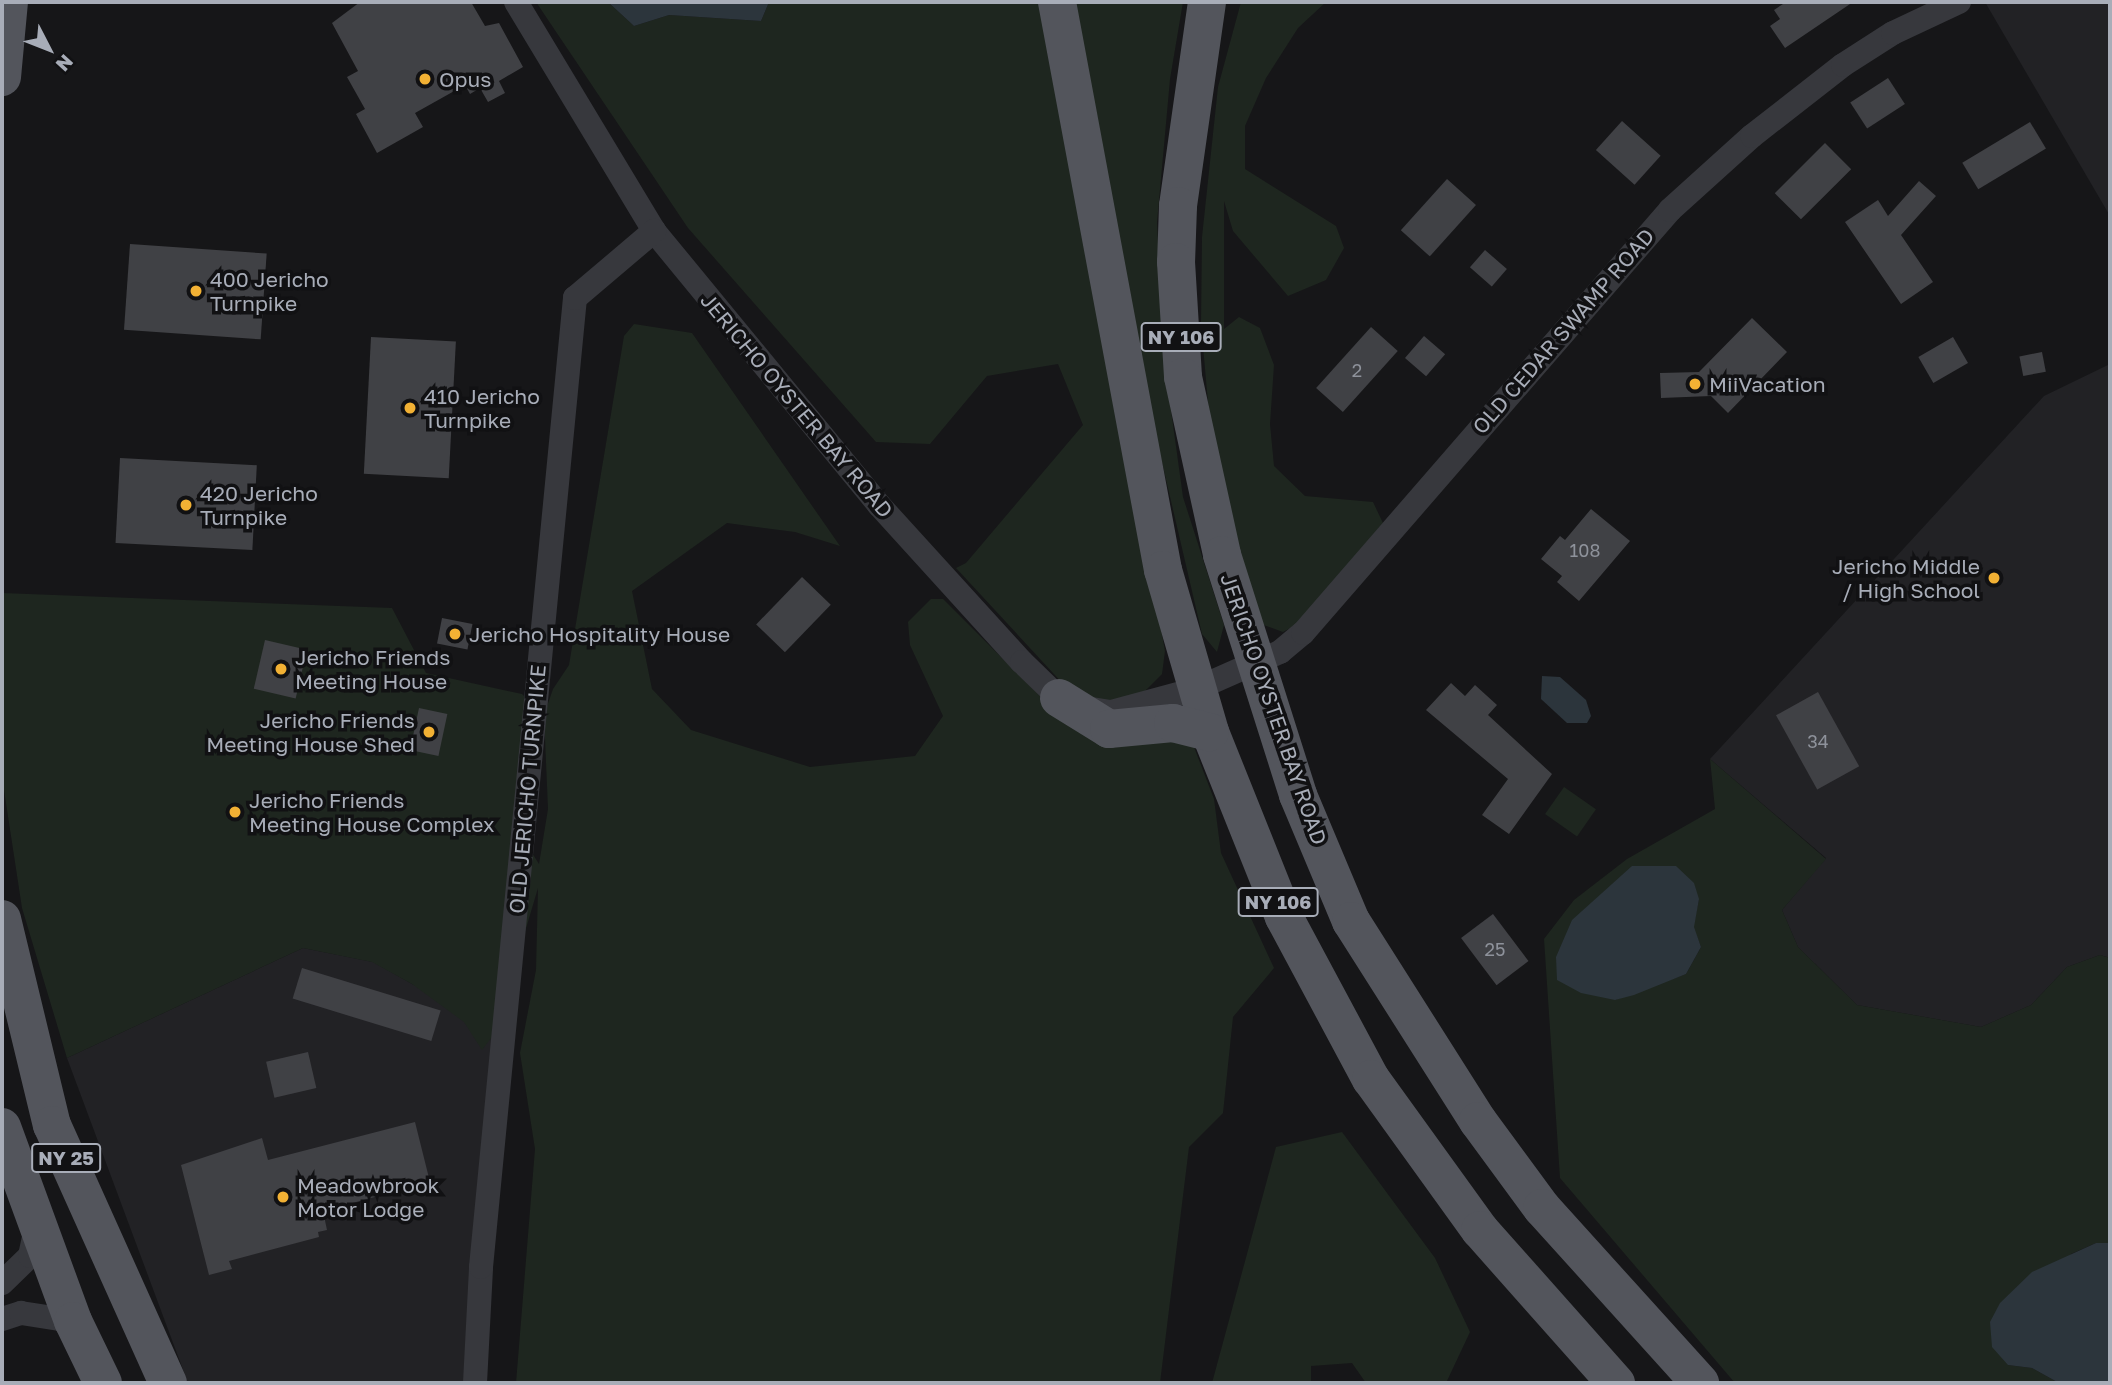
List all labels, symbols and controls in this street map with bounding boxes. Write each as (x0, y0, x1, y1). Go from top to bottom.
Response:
north arrow (14, 14, 84, 84)
text: N (52, 50, 78, 76)
place label: Opus (439, 66, 491, 92)
marker: Opus (417, 71, 433, 87)
street label: OLD CEDAR SWAMP ROAD (1467, 223, 1659, 439)
place label: 400 Jericho Turnpike (210, 266, 329, 316)
marker: 400 Jericho Turnpike (188, 283, 204, 299)
street label: JERICHO OYSTER BAY ROAD (696, 288, 898, 522)
road number: NY 106 (1139, 322, 1223, 352)
house number: 2 (1352, 359, 1362, 381)
place label: MiiVacation (1709, 371, 1826, 397)
marker: MiiVacation (1687, 376, 1703, 392)
place label: 410 Jericho Turnpike (424, 383, 540, 433)
marker: 410 Jericho Turnpike (402, 400, 418, 416)
place label: 420 Jericho Turnpike (200, 480, 318, 530)
marker: 420 Jericho Turnpike (178, 497, 194, 513)
house number: 108 (1570, 539, 1600, 561)
place label: Jericho Middle / High School (1832, 553, 1980, 603)
street label: JERICHO OYSTER BAY ROAD (1216, 570, 1332, 848)
marker: Jericho Middle / High School (1986, 570, 2002, 586)
place label: Jericho Hospitality House (469, 621, 730, 647)
marker: Jericho Hospitality House (447, 626, 463, 642)
place label: Jericho Friends Meeting House (295, 644, 450, 694)
marker: Jericho Friends Meeting House (273, 661, 289, 677)
street label: OLD JERICHO TURNPIKE (504, 663, 550, 915)
place label: Jericho Friends Meeting House Shed (206, 707, 415, 757)
marker: Jericho Friends Meeting House Shed (421, 724, 437, 740)
house number: 34 (1807, 730, 1829, 752)
place label: Jericho Friends Meeting House Complex (249, 787, 495, 837)
marker: Jericho Friends Meeting House Complex (227, 804, 243, 820)
road number: NY 106 (1236, 887, 1320, 918)
house number: 25 (1485, 938, 1505, 960)
road number: NY 25 (31, 1142, 101, 1174)
place label: Meadowbrook Motor Lodge (297, 1172, 439, 1222)
marker: Meadowbrook Motor Lodge (275, 1189, 291, 1205)

